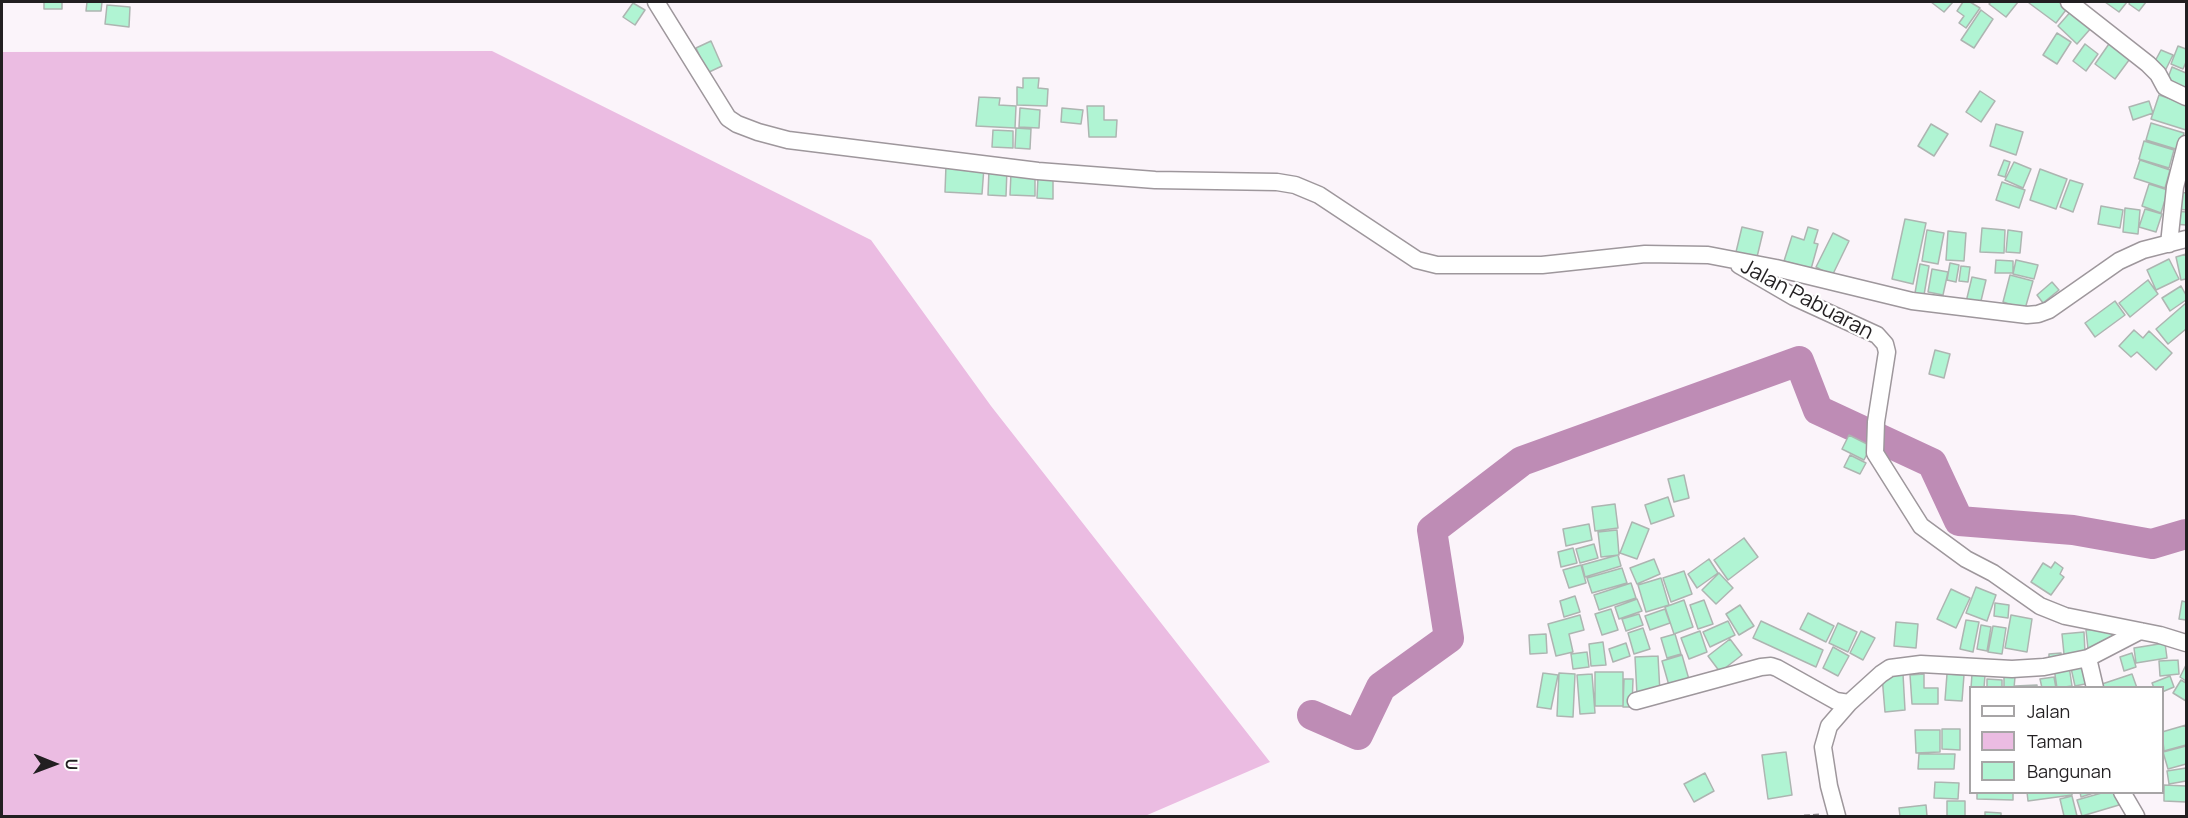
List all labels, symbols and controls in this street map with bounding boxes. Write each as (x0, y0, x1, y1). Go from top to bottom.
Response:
street label: Jalan Pabuaran (1736, 255, 1878, 345)
legend (1969, 686, 2164, 794)
text: Jalan (2027, 699, 2070, 723)
text: Taman (2027, 729, 2082, 753)
north arrow (24, 734, 84, 794)
text: U (61, 758, 83, 770)
text: Bangunan (2027, 759, 2111, 783)

